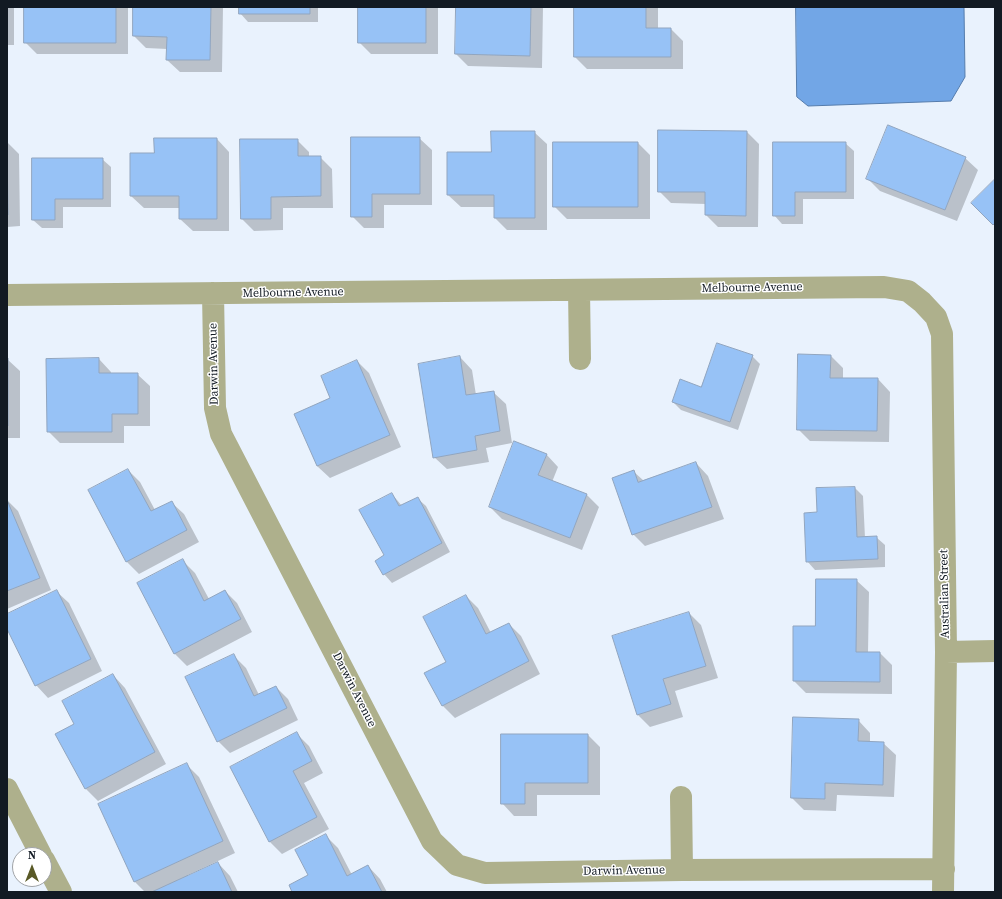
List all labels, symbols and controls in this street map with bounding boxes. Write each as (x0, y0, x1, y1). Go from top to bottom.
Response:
street label: Melbourne Avenue (701, 280, 803, 296)
street label: Melbourne Avenue (242, 285, 344, 301)
street label: Darwin Avenue (206, 323, 222, 405)
street label: Australian Street (937, 549, 953, 639)
street label: Darwin Avenue (329, 650, 379, 730)
north arrow (12, 847, 52, 887)
text: N (28, 848, 36, 863)
street label: Darwin Avenue (583, 863, 665, 879)

